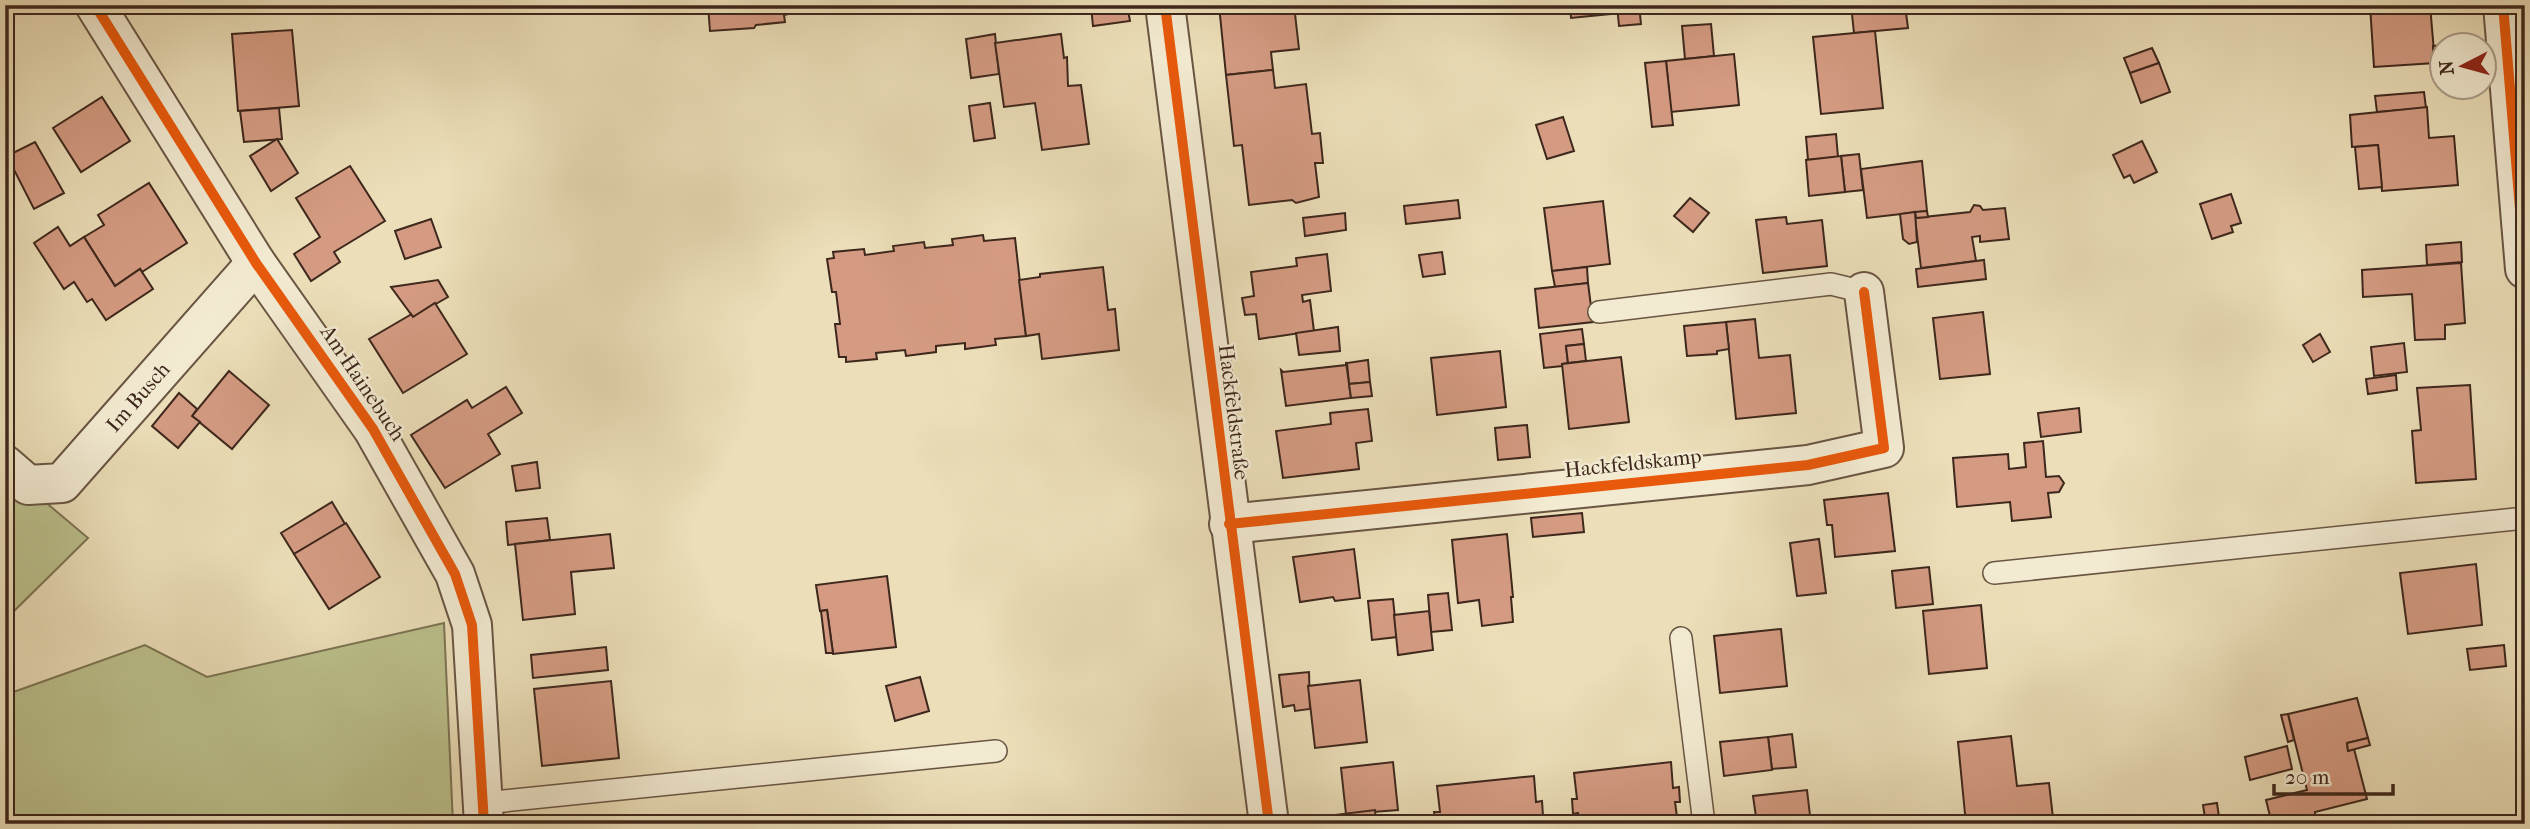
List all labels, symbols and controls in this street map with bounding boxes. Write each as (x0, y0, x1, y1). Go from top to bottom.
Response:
north arrow (2428, 32, 2498, 102)
text: N (2435, 59, 2459, 76)
street label: Am Hainebuch (315, 320, 411, 446)
street label: Hackfeldstraße (1214, 343, 1254, 481)
street label: Im Busch (101, 357, 175, 437)
street label: Hackfeldskamp (1563, 444, 1703, 482)
scale bar (2274, 752, 2394, 796)
text: 20 m (2285, 765, 2330, 789)

